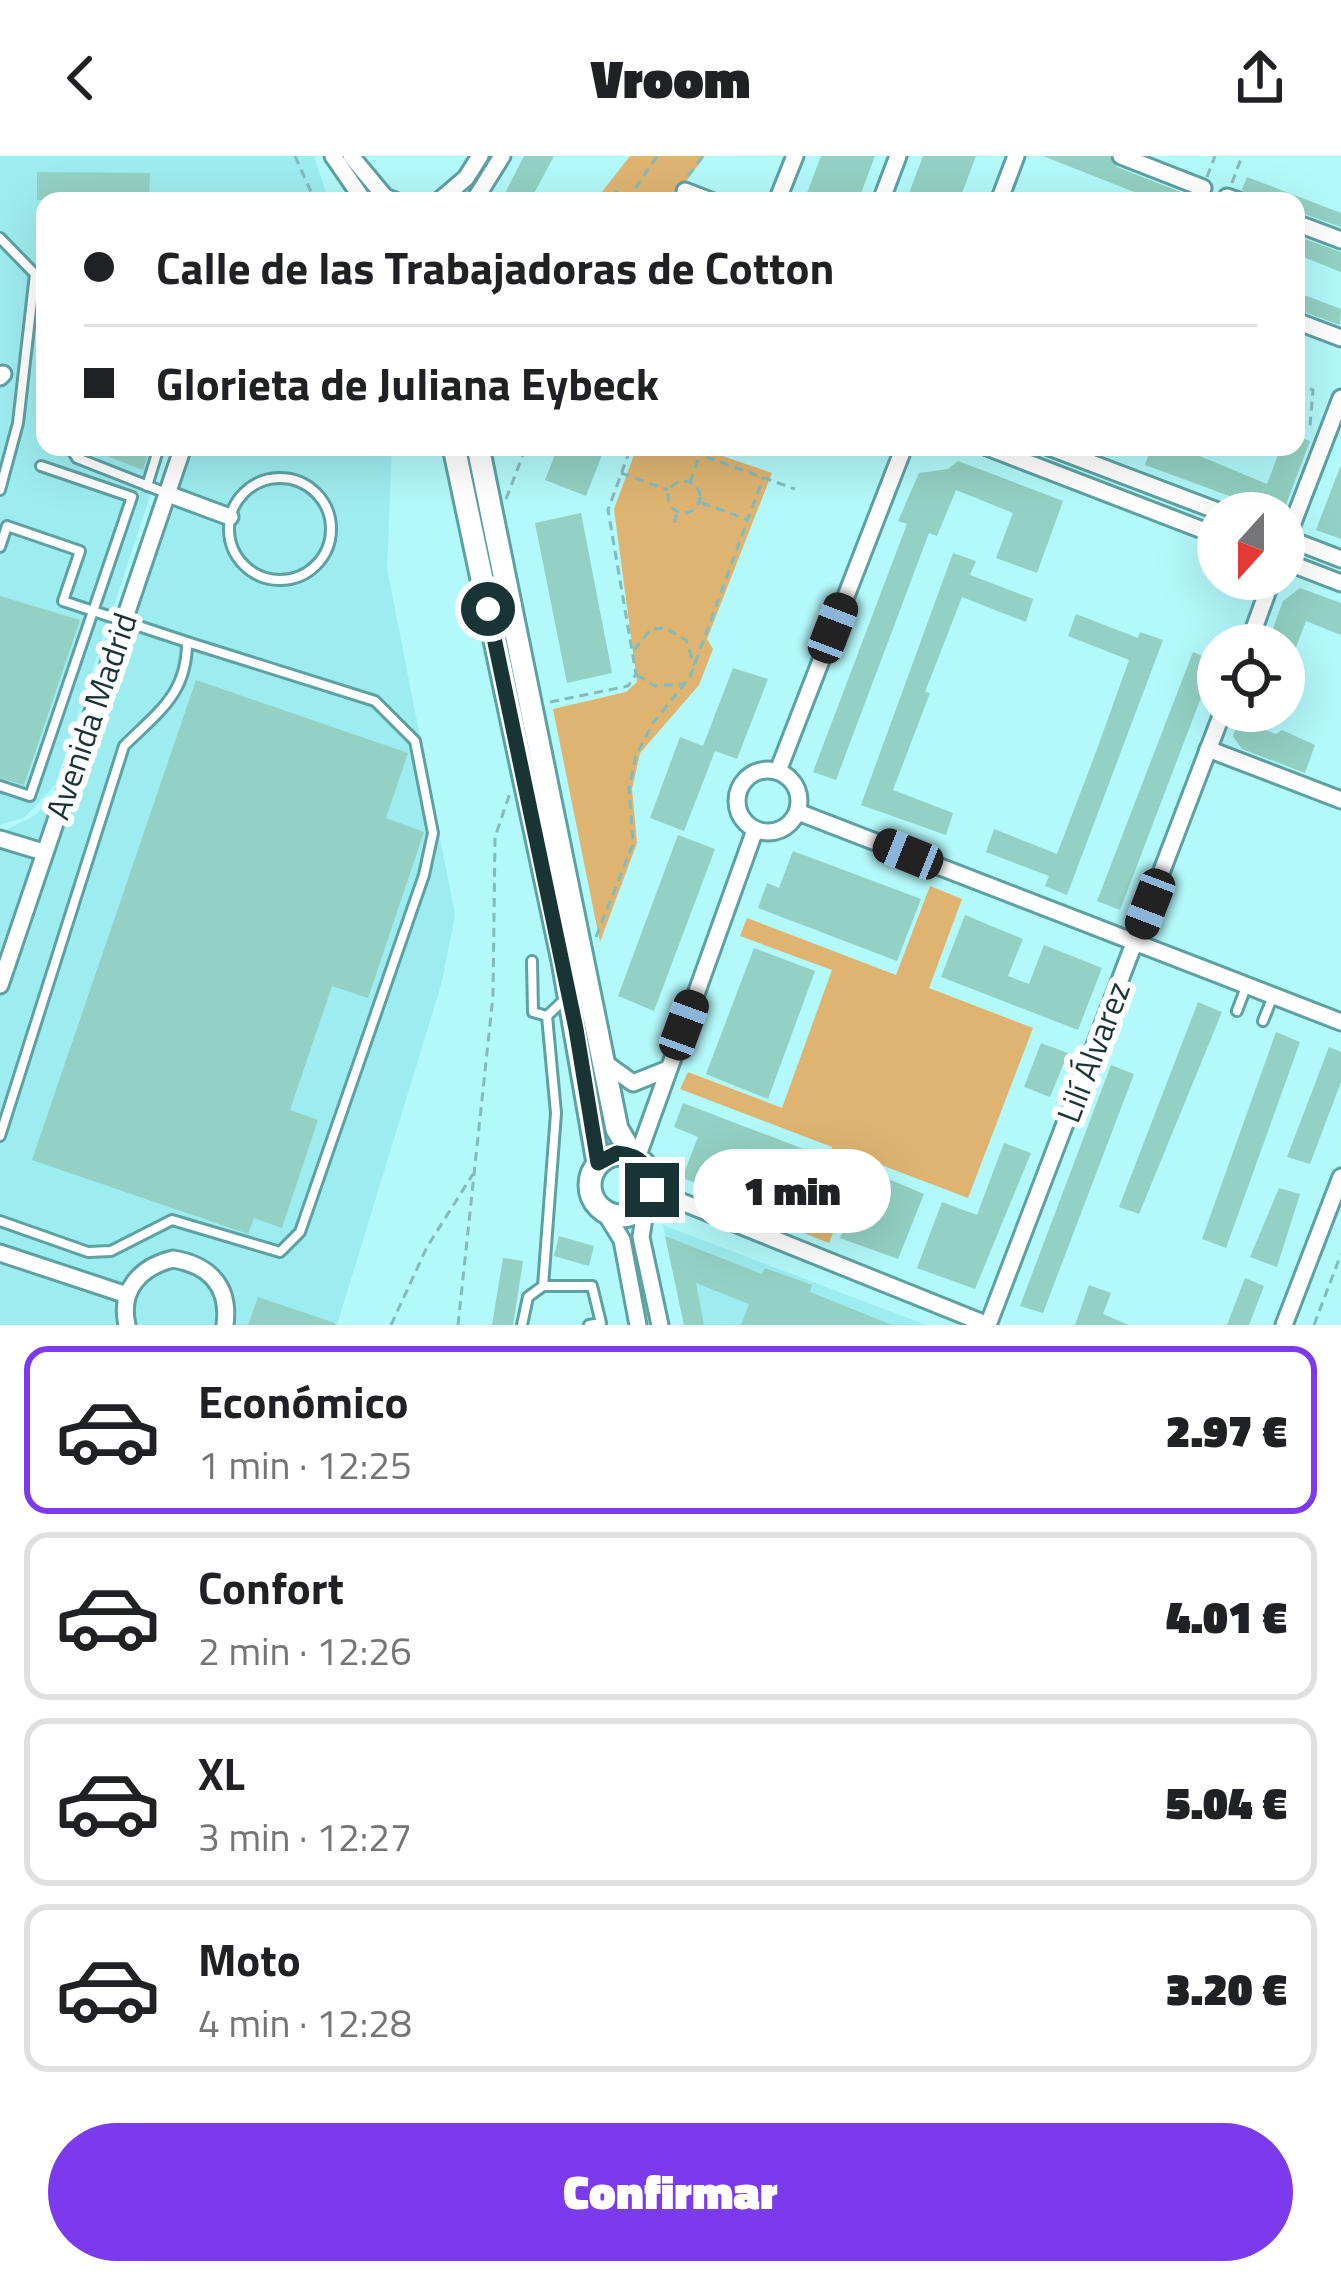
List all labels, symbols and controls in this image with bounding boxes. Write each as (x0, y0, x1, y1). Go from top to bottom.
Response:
text: Vroom (591, 37, 750, 119)
icon: back (48, 45, 114, 111)
icon: share (1227, 45, 1293, 111)
text: Calle de las Trabajadoras de Cotton (156, 233, 834, 301)
text: Glorieta de Juliana Eybeck (156, 349, 659, 417)
north arrow (1197, 492, 1305, 600)
map controls (1197, 492, 1305, 732)
route start (461, 582, 515, 636)
car (803, 588, 863, 668)
street label: Avenida Madrid (32, 606, 150, 826)
button: locate (1197, 624, 1305, 732)
car (868, 824, 948, 884)
car (1120, 864, 1180, 944)
street label: Lilí Álvarez (1043, 974, 1143, 1130)
car (655, 985, 713, 1065)
callout: 1 min (694, 1148, 892, 1232)
text: 1 min (744, 1161, 840, 1220)
route end (625, 1163, 679, 1217)
text: Económico (198, 1367, 409, 1435)
icon: car (54, 1376, 162, 1484)
text: 2.97 € (1166, 1396, 1287, 1464)
text: 1 min · 12:25 (198, 1435, 412, 1494)
text: Confort (198, 1553, 344, 1621)
icon: car (54, 1562, 162, 1670)
text: 4.01 € (1166, 1582, 1287, 1650)
text: 2 min · 12:26 (198, 1621, 412, 1680)
text: XL (198, 1739, 245, 1807)
icon: car (54, 1748, 162, 1856)
text: 5.04 € (1166, 1768, 1287, 1836)
text: 3 min · 12:27 (198, 1807, 412, 1866)
text: Moto (198, 1925, 301, 1993)
icon: car (54, 1934, 162, 2042)
text: 3.20 € (1166, 1954, 1287, 2022)
text: 4 min · 12:28 (198, 1993, 412, 2052)
button: Confirmar (48, 2123, 1293, 2261)

